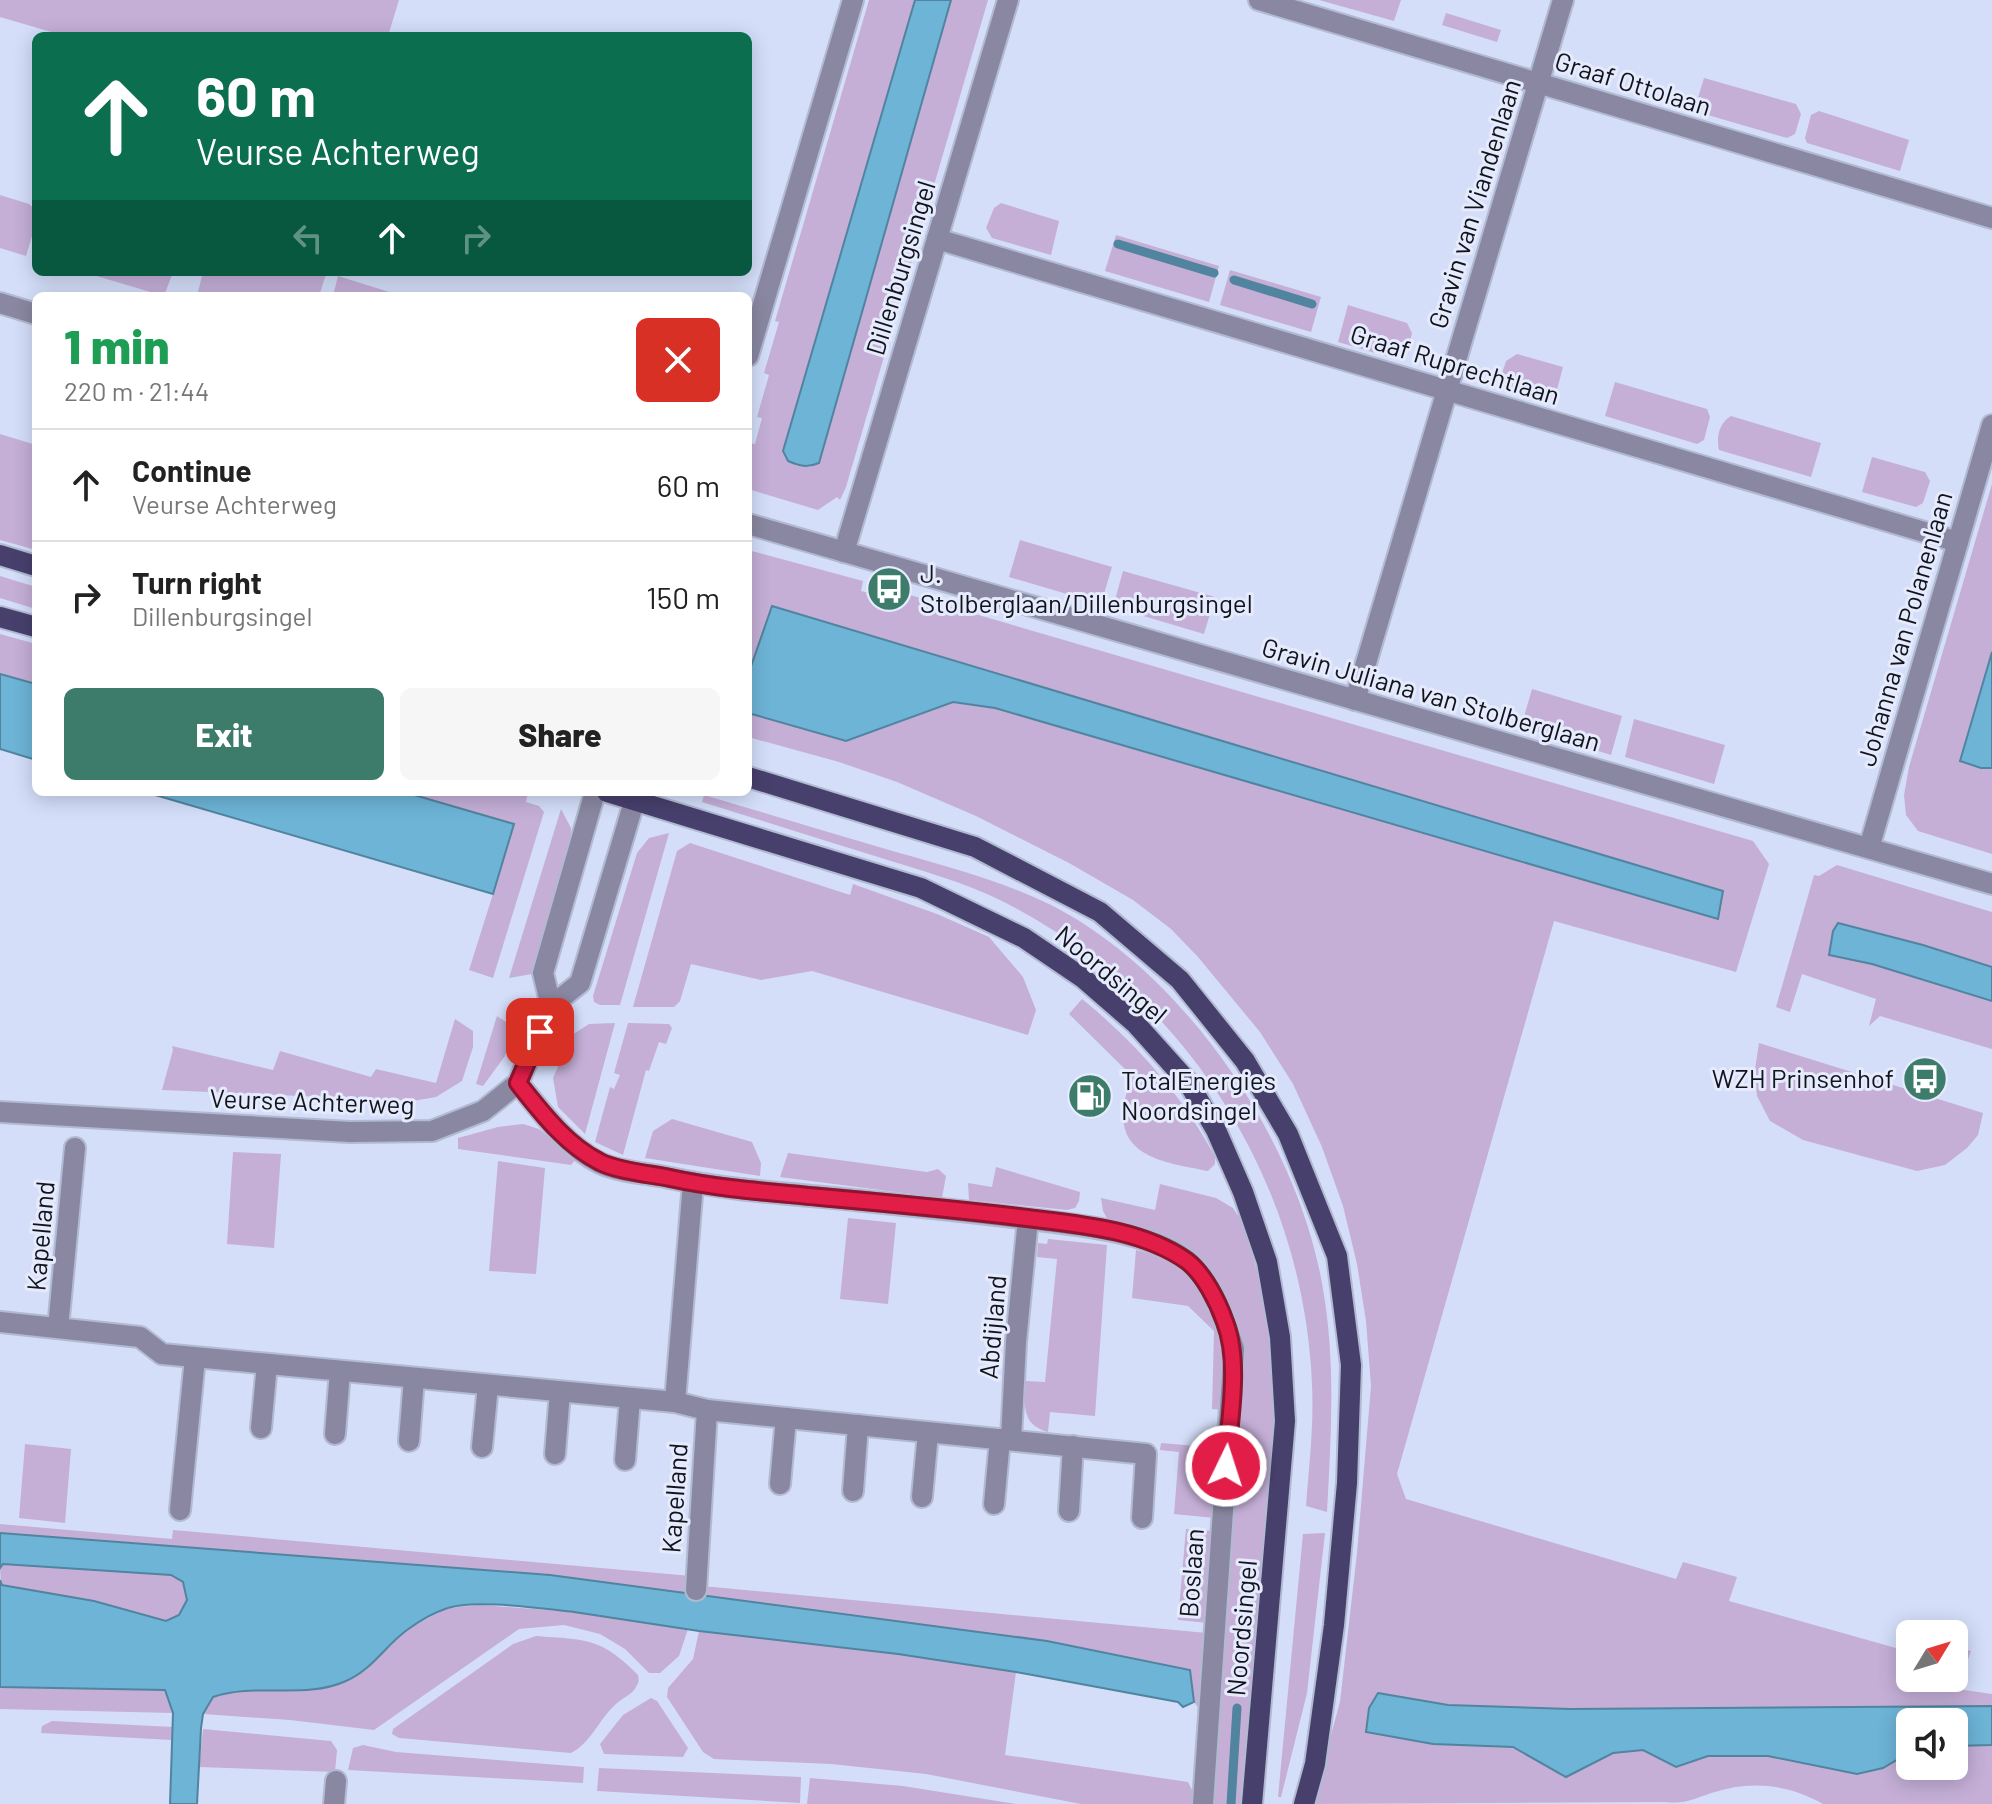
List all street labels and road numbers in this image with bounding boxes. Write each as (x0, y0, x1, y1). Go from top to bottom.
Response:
street label: Graaf Ottolaan (1552, 44, 1715, 121)
street label: Gravin van Viandenlaan (1421, 75, 1526, 332)
street label: Dillenburgsingel (858, 177, 941, 358)
street label: Graaf Ruprechtlaan (1347, 317, 1564, 410)
street label: Johanna van Polanenlaan (1849, 488, 1958, 769)
street label: Gravin Juliana van Stolberglaan (1259, 630, 1604, 757)
street label: Noordsingel (1050, 918, 1174, 1030)
street label: Veurse Achterweg (209, 1081, 415, 1120)
street label: Kapelland (19, 1179, 60, 1292)
street label: Abdijland (972, 1274, 1011, 1380)
street label: Kapelland (654, 1442, 693, 1554)
street label: Boslaan (1172, 1527, 1209, 1619)
street label: Noordsingel (1219, 1559, 1262, 1697)

